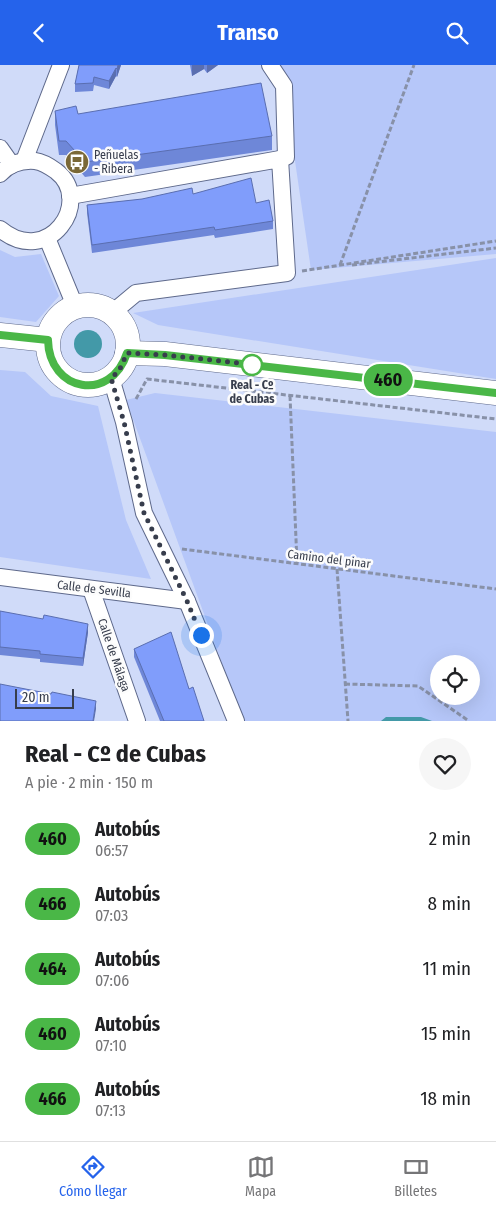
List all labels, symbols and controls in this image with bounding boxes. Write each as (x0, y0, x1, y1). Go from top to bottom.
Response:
icon: back (25, 19, 53, 47)
text: Transo (217, 19, 279, 46)
icon: search (443, 19, 471, 47)
place label: Peñuelas - Ribera (94, 148, 138, 176)
bus stop icon: Peñuelas - Ribera (64, 149, 90, 175)
marker: Real - Cº de Cubas (241, 354, 263, 376)
line badge: 460 (359, 364, 417, 396)
text: 460 (374, 369, 402, 391)
place label: Real - Cº de Cubas (229, 378, 275, 406)
street label: Camino del pinar (287, 547, 372, 571)
street label: Calle de Sevilla (56, 578, 132, 600)
street label: Calle de Málaga (95, 617, 133, 694)
your location (189, 623, 214, 648)
map controls (430, 655, 480, 705)
button: locate (430, 655, 480, 705)
scale bar (15, 686, 74, 709)
text: 20 m (22, 689, 50, 706)
button: heart (419, 738, 471, 790)
text: Real - Cº de Cubas (25, 740, 206, 768)
text: A pie · 2 min · 150 m (25, 773, 153, 792)
text: Autobús (95, 818, 160, 841)
text: 2 min (429, 827, 471, 850)
text: 460 (38, 828, 67, 850)
text: 06:57 (95, 841, 128, 860)
text: Autobús (95, 883, 160, 906)
text: 8 min (428, 892, 471, 915)
text: 466 (38, 893, 67, 915)
text: 07:03 (95, 906, 128, 925)
text: Autobús (95, 948, 160, 971)
text: 11 min (423, 957, 471, 980)
text: 464 (39, 958, 66, 980)
text: 07:06 (95, 971, 129, 990)
text: Autobús (95, 1013, 160, 1036)
text: 15 min (421, 1022, 471, 1045)
text: 460 (38, 1023, 67, 1045)
text: 07:10 (95, 1036, 127, 1055)
text: Autobús (95, 1078, 160, 1101)
text: 18 min (420, 1087, 471, 1110)
text: 466 (38, 1088, 67, 1110)
text: 07:13 (95, 1101, 126, 1120)
tab: Cómo llegar (59, 1153, 127, 1200)
tab: Mapa (245, 1153, 276, 1200)
tab: Billetes (394, 1153, 437, 1200)

